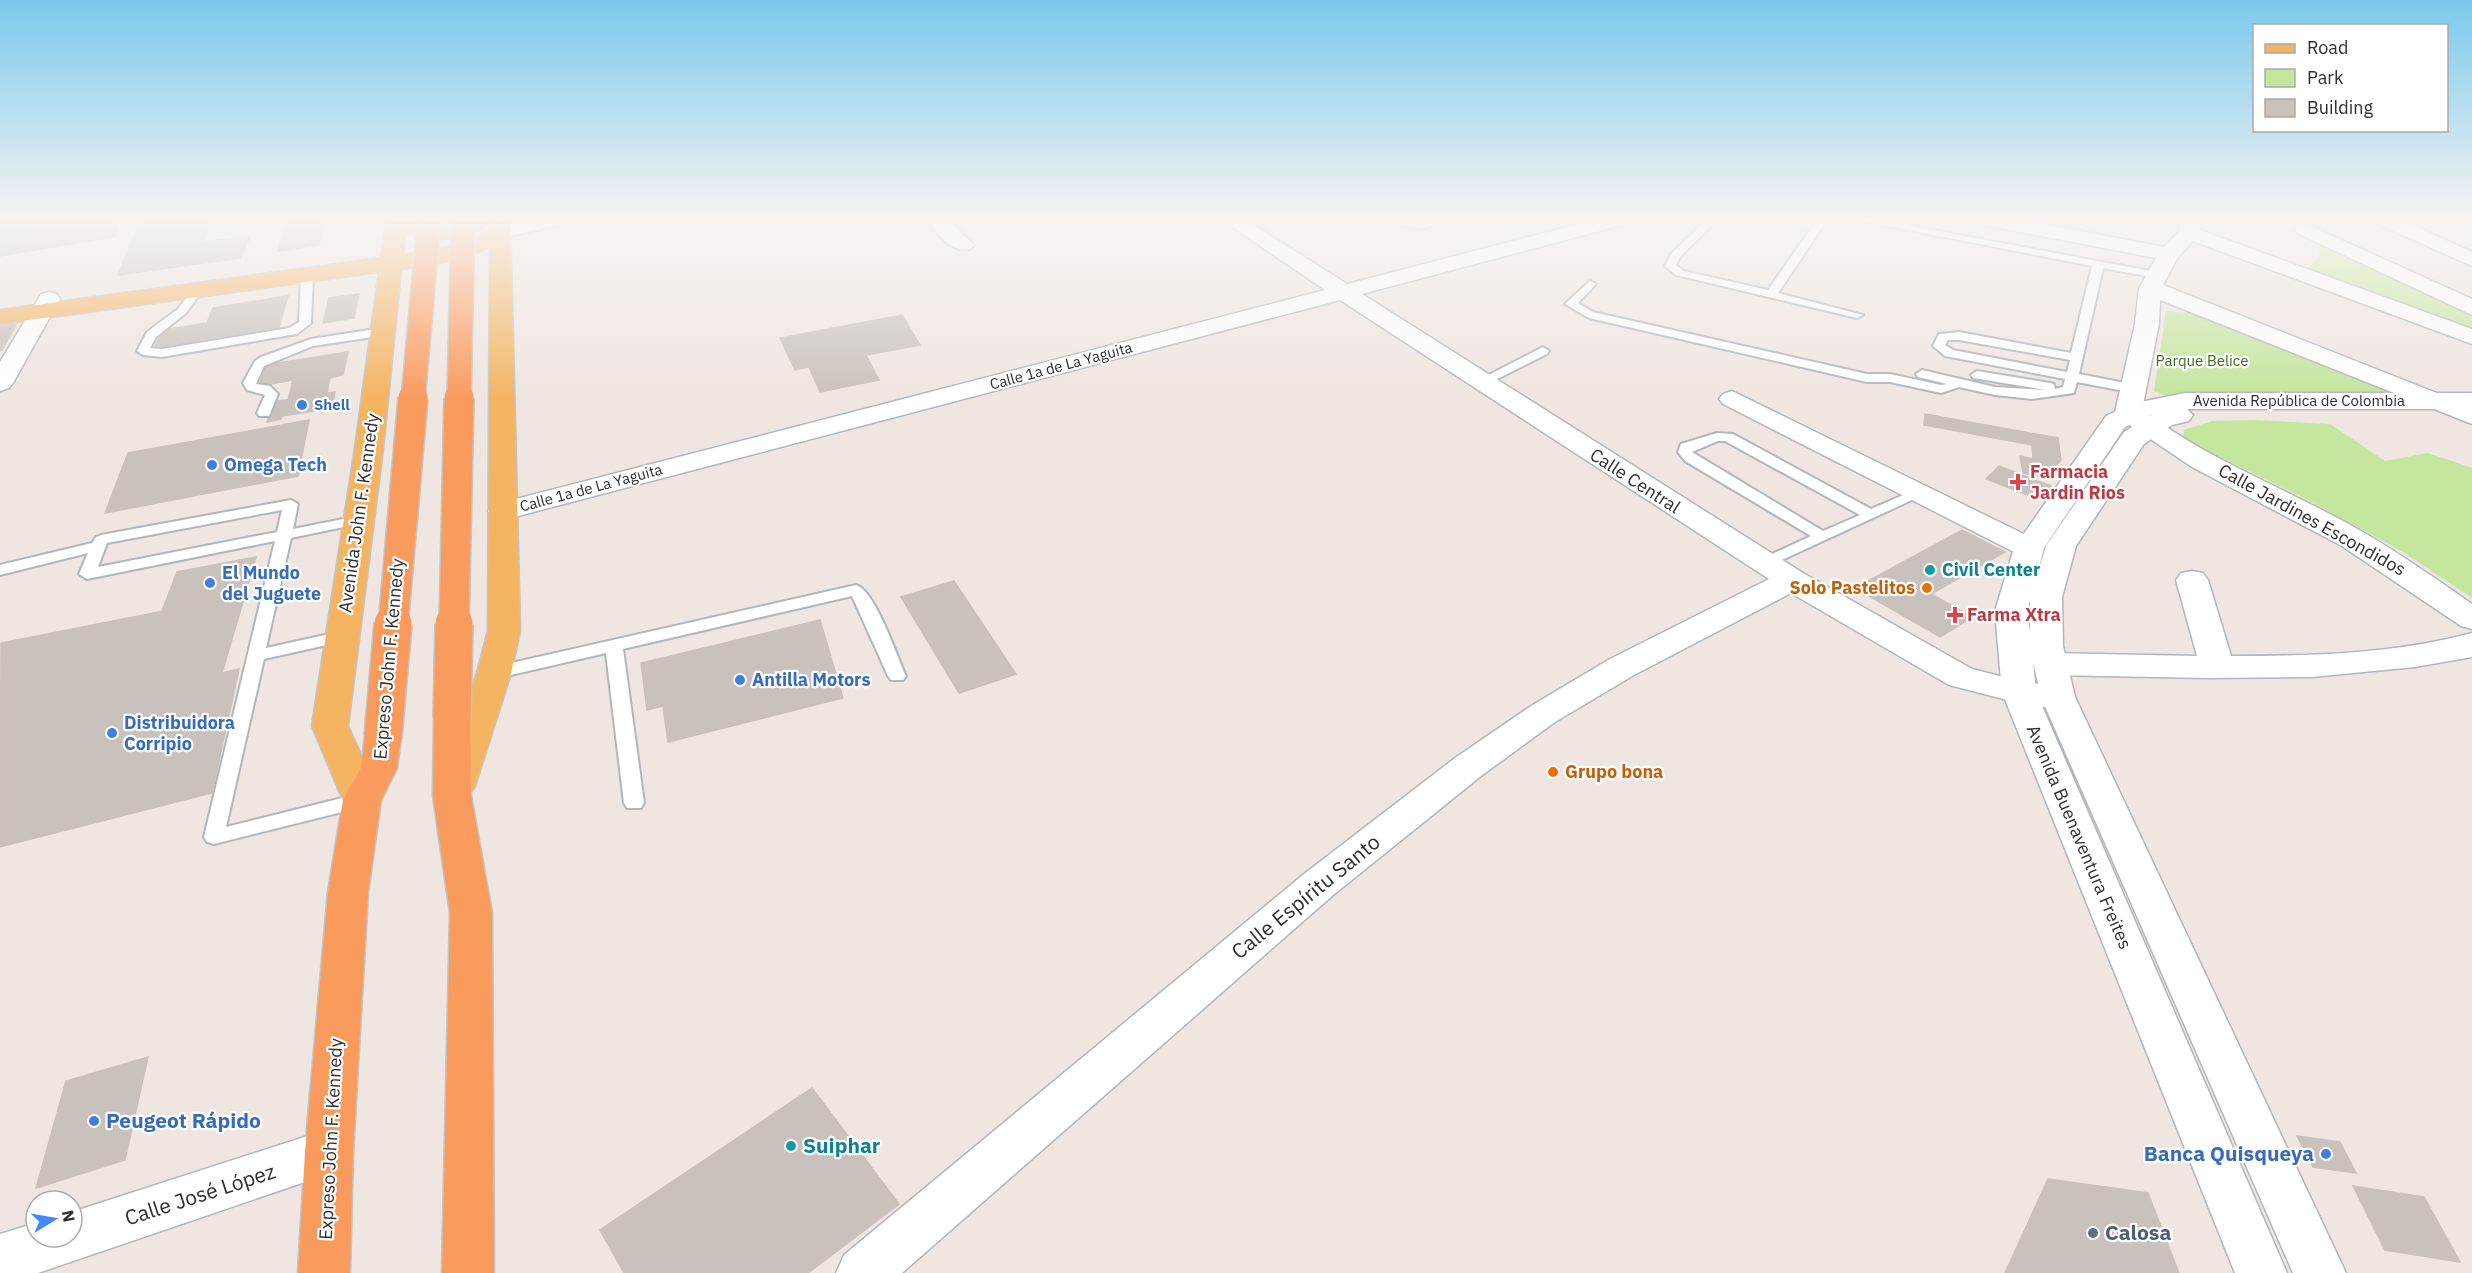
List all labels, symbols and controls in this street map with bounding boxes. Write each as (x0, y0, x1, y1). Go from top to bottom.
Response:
legend (2253, 24, 2448, 132)
text: Road (2307, 36, 2348, 59)
text: Park (2307, 66, 2344, 89)
text: Building (2307, 96, 2374, 119)
street label: Calle 1a de La Yaguita (987, 337, 1134, 394)
park label: Parque Belice (2156, 351, 2248, 370)
street label: Avenida República de Colombia (2193, 391, 2405, 410)
place label: Shell (314, 395, 350, 414)
marker: Shell (295, 398, 309, 412)
street label: Avenida John F. Kennedy (333, 412, 384, 614)
street label: Calle Central (1586, 443, 1685, 518)
place label: Omega Tech (224, 453, 327, 476)
marker: Omega Tech (205, 458, 219, 472)
street label: Calle Jardines Escondidos (2215, 458, 2410, 581)
street label: Calle 1a de La Yaguita (517, 459, 664, 516)
place label: Farmacia Jardin Rios (2030, 460, 2125, 504)
marker: Farmacia Jardin Rios (2011, 475, 2025, 489)
street label: Expreso John F. Kennedy (368, 557, 409, 761)
place label: Civil Center (1942, 558, 2040, 581)
place label: El Mundo del Juguete (222, 561, 321, 605)
marker: Civil Center (1923, 563, 1937, 577)
marker: El Mundo del Juguete (203, 576, 217, 590)
place label: Solo Pastelitos (1789, 576, 1915, 599)
marker: Solo Pastelitos (1920, 581, 1934, 595)
place label: Farma Xtra (1967, 603, 2061, 626)
marker: Farma Xtra (1948, 608, 1962, 622)
place label: Antilla Motors (752, 668, 870, 691)
marker: Antilla Motors (733, 673, 747, 687)
place label: Distribuidora Corripio (124, 711, 235, 755)
street label: Avenida Buenaventura Freites (2022, 721, 2137, 952)
marker: Distribuidora Corripio (105, 726, 119, 740)
place label: Grupo bona (1565, 760, 1663, 783)
marker: Grupo bona (1546, 765, 1560, 779)
street label: Calle Espíritu Santo (1225, 828, 1386, 965)
street label: Expreso John F. Kennedy (314, 1038, 347, 1240)
place label: Peugeot Rápido (106, 1106, 261, 1134)
marker: Peugeot Rápido (87, 1114, 101, 1128)
place label: Suiphar (803, 1131, 881, 1159)
marker: Suiphar (784, 1139, 798, 1153)
place label: Banca Quisqueya (2144, 1139, 2314, 1167)
marker: Banca Quisqueya (2319, 1147, 2333, 1161)
street label: Calle José López (121, 1156, 279, 1232)
north arrow (24, 1189, 84, 1249)
text: N (58, 1209, 80, 1224)
place label: Calosa (2105, 1218, 2171, 1246)
marker: Calosa (2086, 1226, 2100, 1240)

